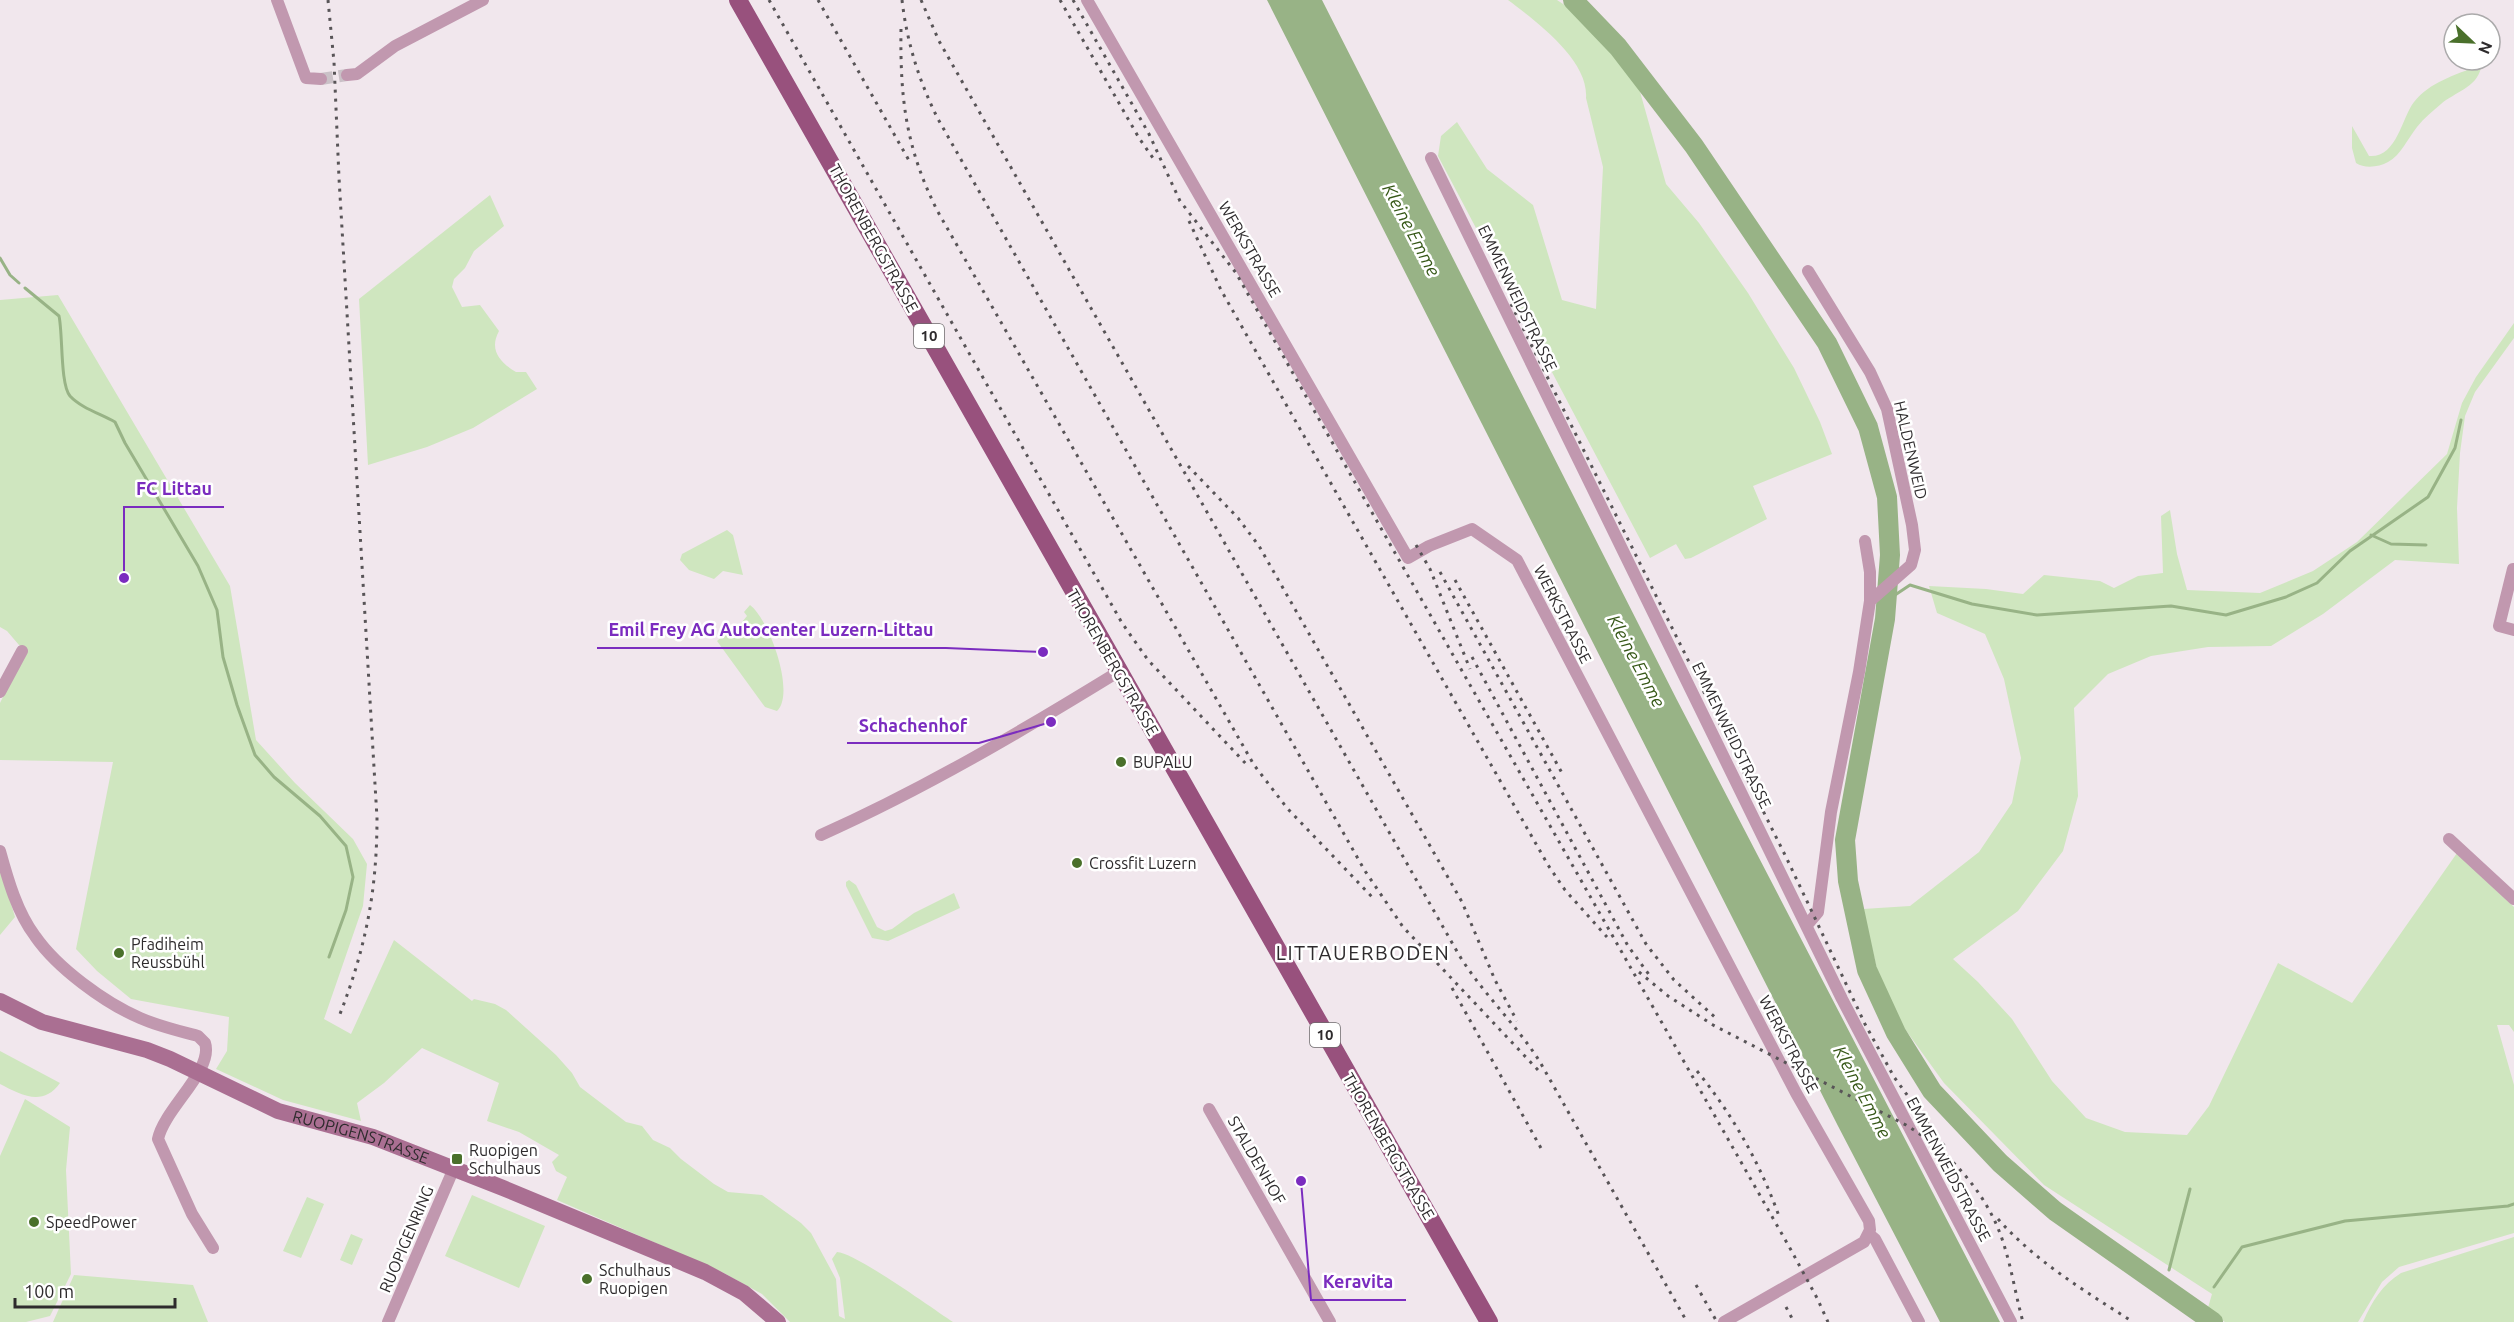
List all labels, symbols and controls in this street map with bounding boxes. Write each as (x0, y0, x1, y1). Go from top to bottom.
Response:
north arrow (2442, 12, 2502, 72)
text: N (2475, 39, 2496, 57)
street label: THORENBERGSTRASSE (826, 161, 922, 315)
water label: Kleine Emme (1379, 180, 1445, 279)
street label: WERKSTRASSE (1215, 198, 1285, 300)
street label: EMMENWEIDSTRASSE (1475, 222, 1561, 374)
road number: 10 (914, 324, 944, 348)
street label: HALDENWEID (1891, 399, 1931, 501)
callout: FC Littau (124, 471, 224, 507)
text: FC Littau (136, 478, 212, 498)
street label: WERKSTRASSE (1531, 562, 1595, 666)
street label: THORENBERGSTRASSE (1064, 585, 1162, 739)
water label: Kleine Emme (1604, 611, 1670, 710)
callout: Emil Frey AG Autocenter Luzern-Littau (597, 612, 946, 648)
text: Emil Frey AG Autocenter Luzern-Littau (608, 619, 934, 639)
street label: EMMENWEIDSTRASSE (1689, 659, 1775, 811)
callout: Schachenhof (847, 707, 979, 743)
text: Schachenhof (859, 715, 968, 735)
place label: BUPALU (1133, 753, 1192, 771)
marker: BUPALU (1114, 755, 1128, 769)
place label: Crossfit Luzern (1089, 854, 1197, 872)
marker: Crossfit Luzern (1070, 856, 1084, 870)
place label: Pfadiheim Reussbühl (131, 935, 205, 971)
district label: LITTAUERBODEN (1276, 941, 1450, 964)
marker: Pfadiheim Reussbühl (112, 946, 126, 960)
street label: WERKSTRASSE (1756, 992, 1822, 1096)
road number: 10 (1310, 1023, 1340, 1047)
water label: Kleine Emme (1830, 1042, 1896, 1141)
street label: THORENBERGSTRASSE (1340, 1069, 1438, 1223)
street label: EMMENWEIDSTRASSE (1903, 1094, 1995, 1244)
street label: RUOPIGENSTRASSE (291, 1106, 432, 1167)
street label: STALDENHOF (1225, 1113, 1289, 1207)
place label: Ruopigen Schulhaus (469, 1141, 541, 1177)
marker: Ruopigen Schulhaus (450, 1152, 464, 1166)
street label: RUOPIGENRING (375, 1183, 437, 1295)
place label: SpeedPower (46, 1213, 137, 1231)
marker: SpeedPower (27, 1215, 41, 1229)
place label: Schulhaus Ruopigen (599, 1261, 671, 1297)
callout: Keravita (1311, 1264, 1406, 1300)
scale bar (15, 1271, 176, 1309)
text: Keravita (1323, 1271, 1393, 1291)
marker: Schulhaus Ruopigen (580, 1272, 594, 1286)
text: 100 m (24, 1281, 74, 1301)

